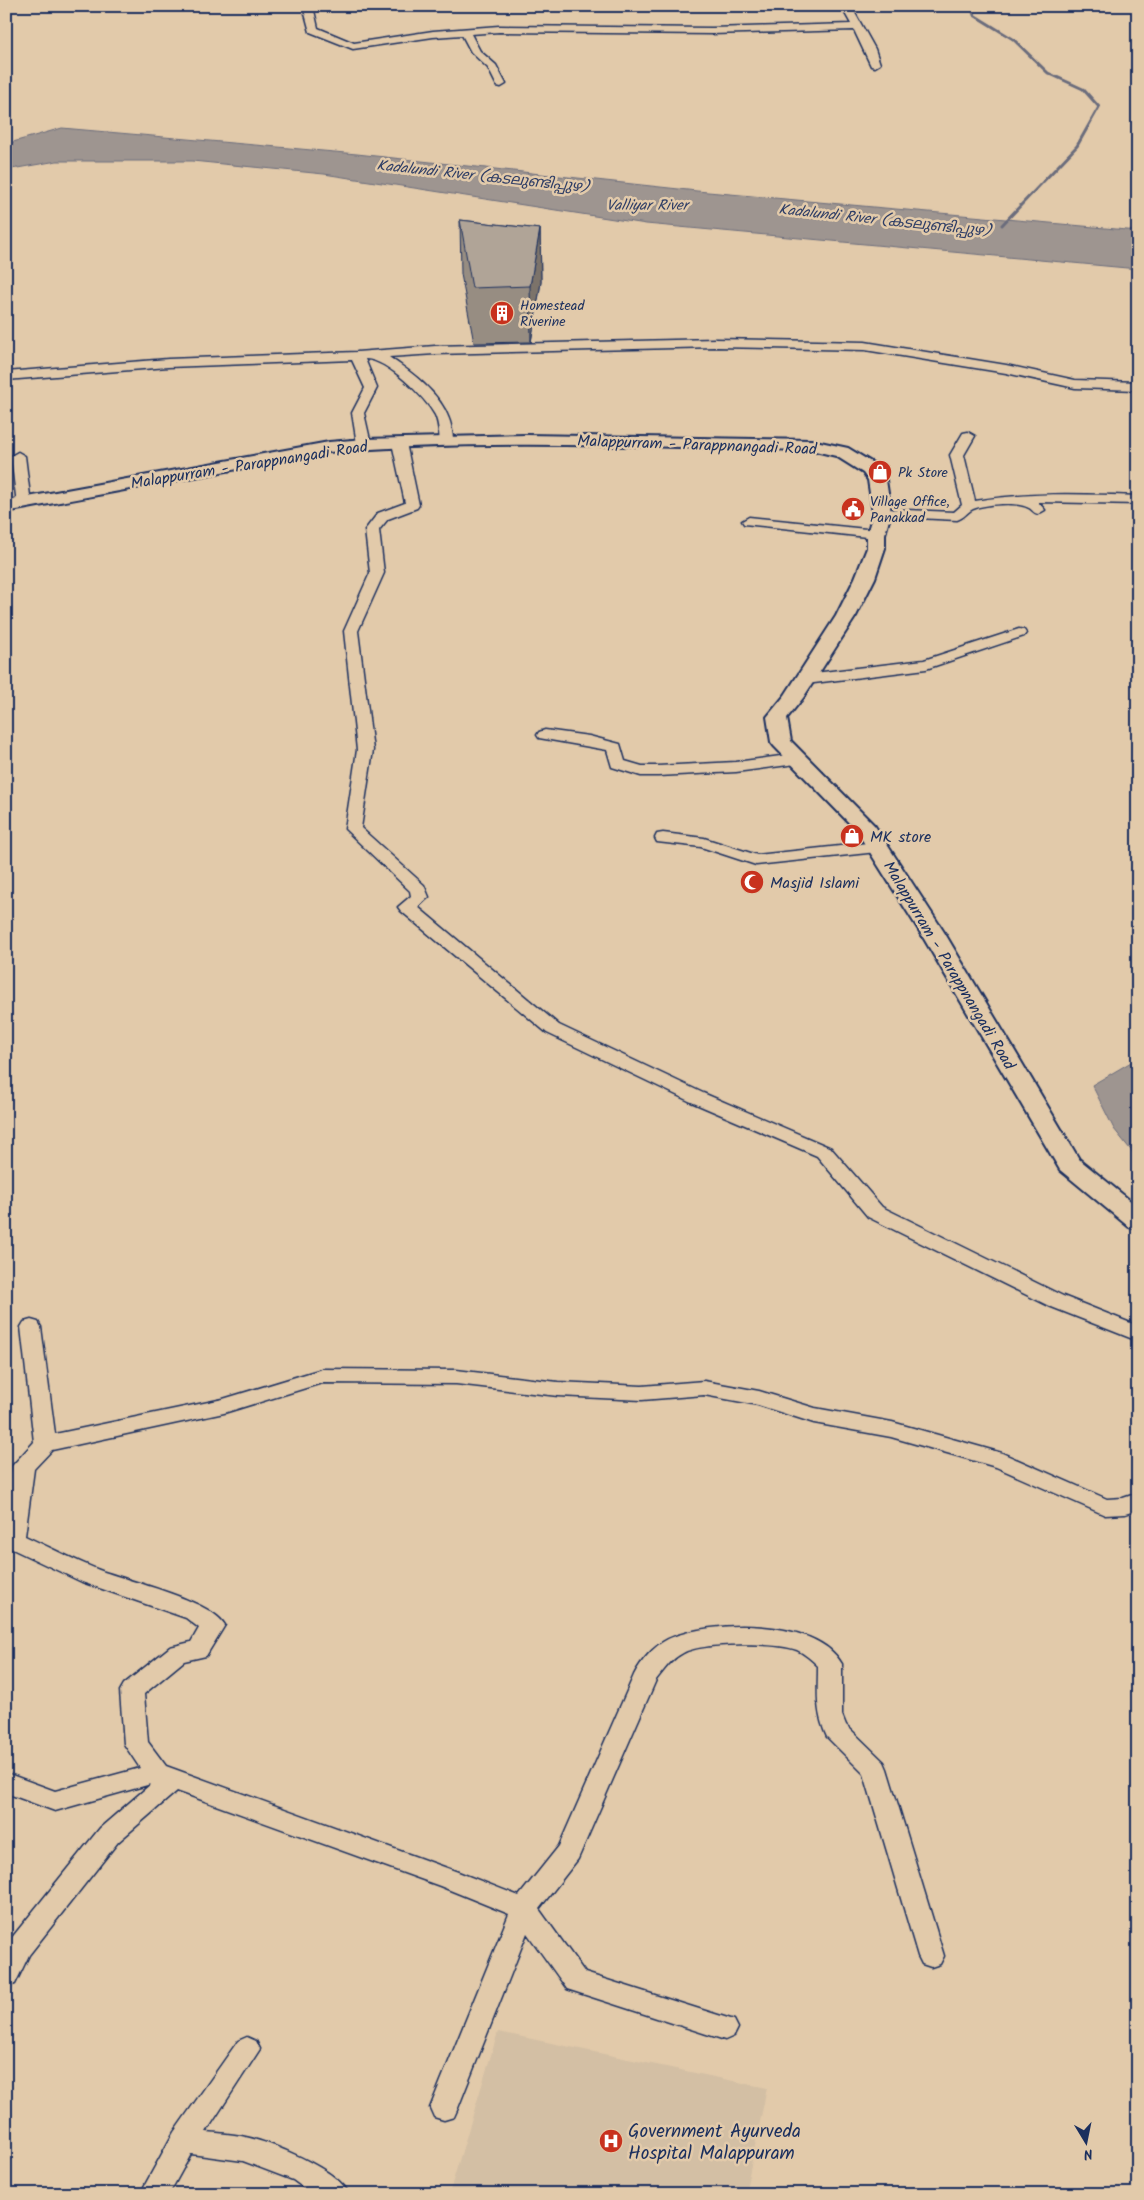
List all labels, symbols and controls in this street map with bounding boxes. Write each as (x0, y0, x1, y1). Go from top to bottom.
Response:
water label: Kadalundi River (കടലുണ്ടിപ്പുഴ) (376, 154, 592, 200)
water label: Valliyar River (606, 194, 691, 218)
water label: Kadalundi River (കടലുണ്ടിപ്പുഴ) (778, 198, 994, 244)
place label: Homestead Riverine (520, 295, 585, 333)
building icon: Homestead Riverine (489, 300, 515, 326)
street label: Malappurram - Parappnangadi Road (577, 429, 818, 462)
street label: Malappurram - Parappnangadi Road (129, 434, 371, 497)
shop icon: Pk Store (867, 459, 893, 485)
place label: Pk Store (898, 462, 949, 484)
place label: Village Office, Panakkad (870, 491, 950, 529)
public building icon: Village Office, Panakkad (840, 496, 866, 522)
shop icon: MK store (839, 823, 865, 849)
place label: MK store (870, 825, 931, 850)
street label: Malappurram - Parappnangadi Road (876, 857, 1022, 1076)
mosque icon: Masjid Islami (739, 869, 765, 895)
place label: Masjid Islami (770, 871, 860, 896)
place label: Government Ayurveda Hospital Malappuram (628, 2117, 801, 2169)
north arrow (1062, 2118, 1112, 2168)
hospital icon: Government Ayurveda Hospital Malappuram (598, 2128, 624, 2154)
text: N (1082, 2142, 1094, 2165)

